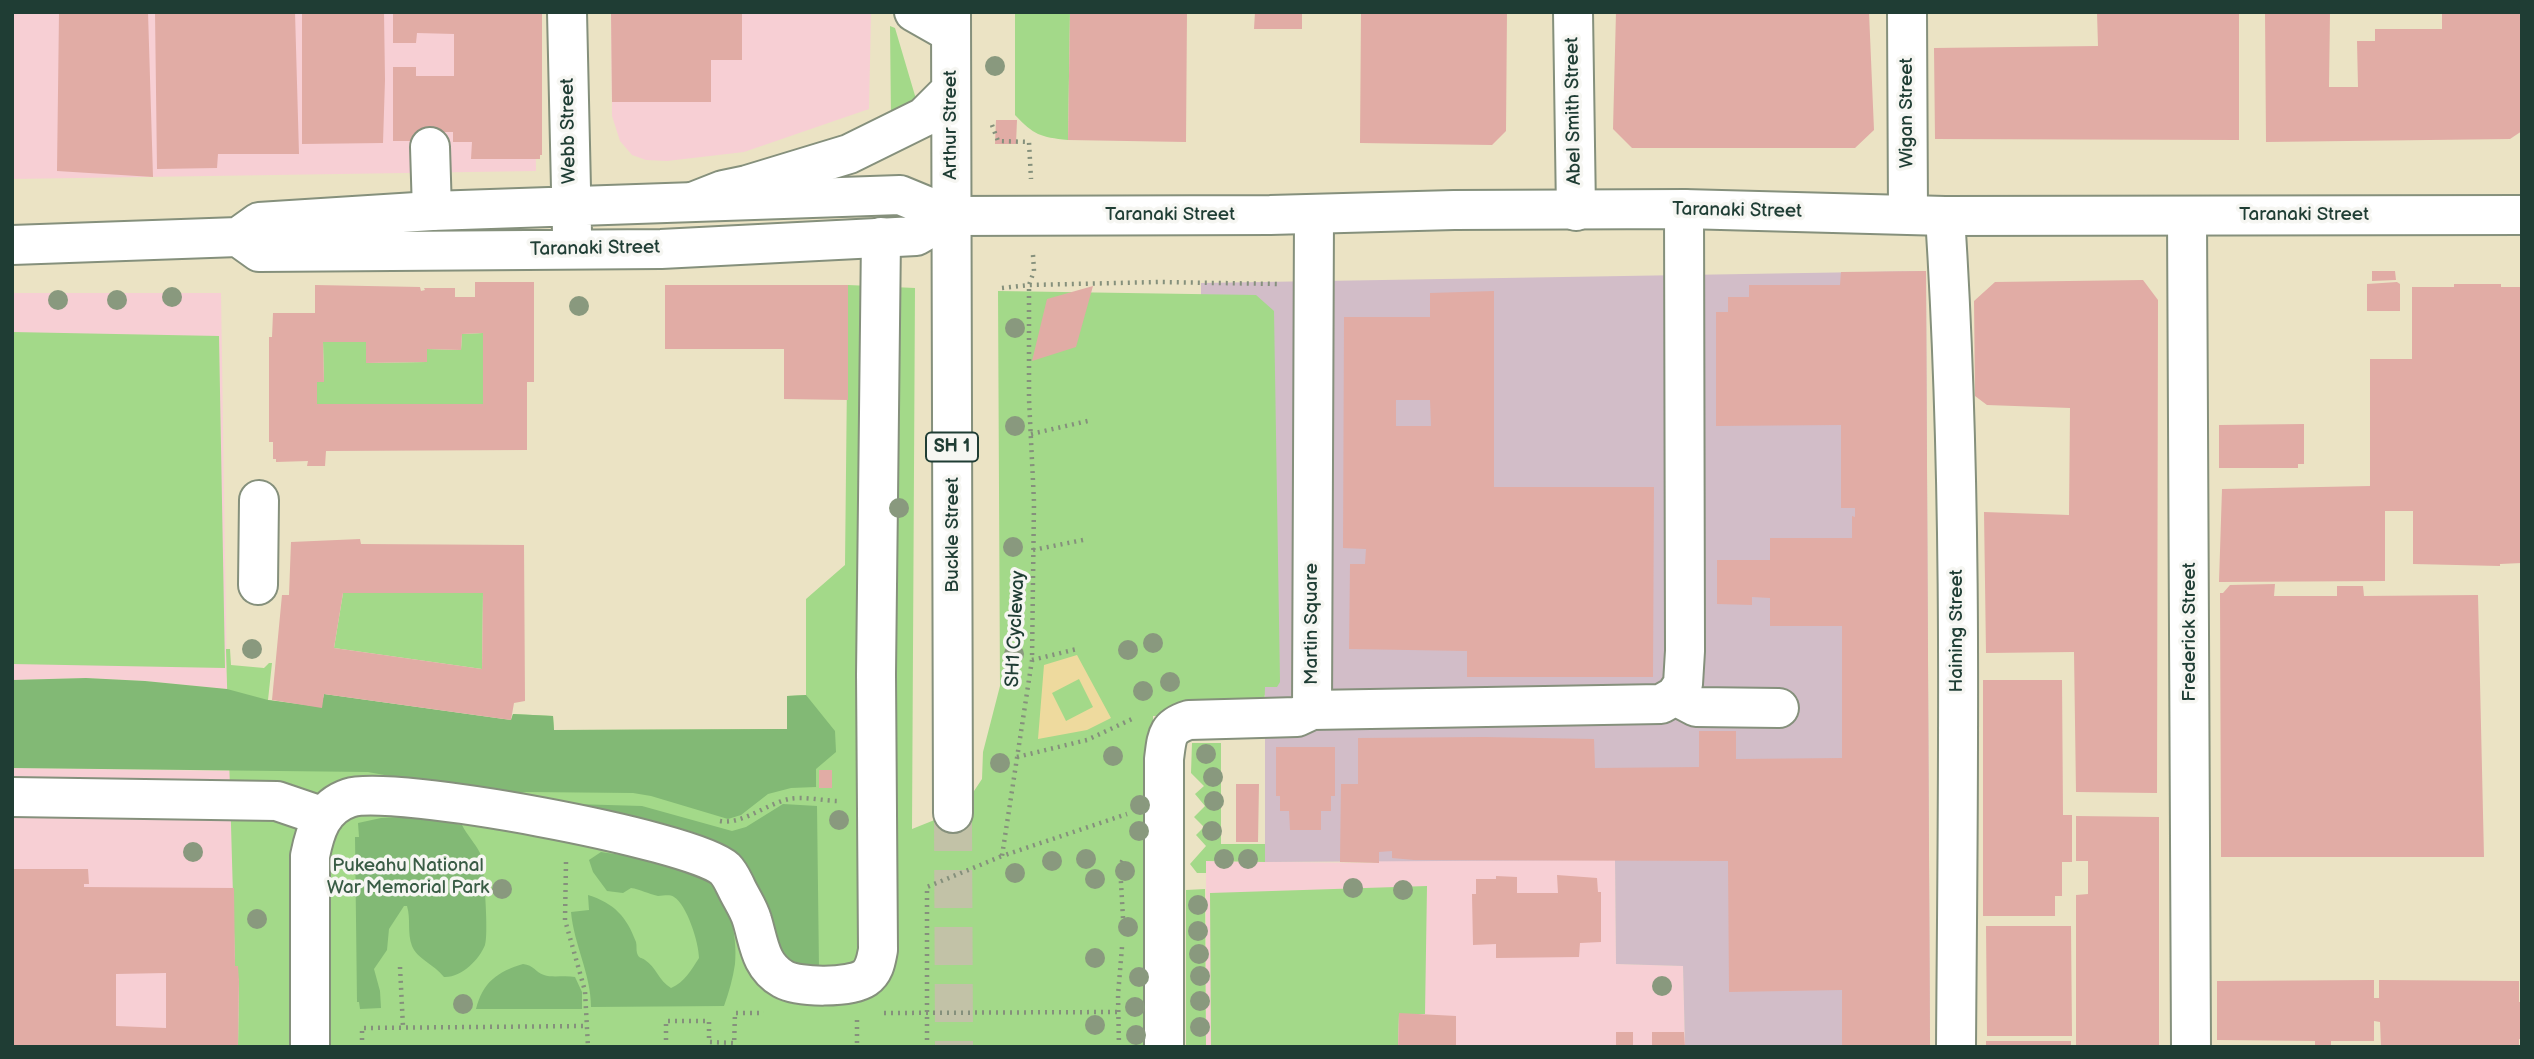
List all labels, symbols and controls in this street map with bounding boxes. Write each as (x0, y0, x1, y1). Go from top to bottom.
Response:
street label: Abel Smith Street (1561, 37, 1587, 185)
street label: Wigan Street (1896, 58, 1918, 168)
street label: Arthur Street (940, 70, 962, 180)
street label: Webb Street (557, 78, 581, 184)
street label: Taranaki Street (1672, 198, 1802, 224)
street label: Taranaki Street (1105, 204, 1235, 226)
street label: Taranaki Street (2239, 204, 2369, 226)
street label: Taranaki Street (530, 236, 660, 262)
road number: SH 1 (926, 432, 978, 462)
street label: Buckle Street (942, 477, 964, 593)
street label: Frederick Street (2179, 562, 2201, 702)
street label: Martin Square (1301, 563, 1323, 685)
street label: Haining Street (1946, 569, 1968, 693)
street label: SH1 Cycleway (1002, 570, 1030, 688)
park label: Pukeahu National War Memorial Park (327, 855, 489, 899)

